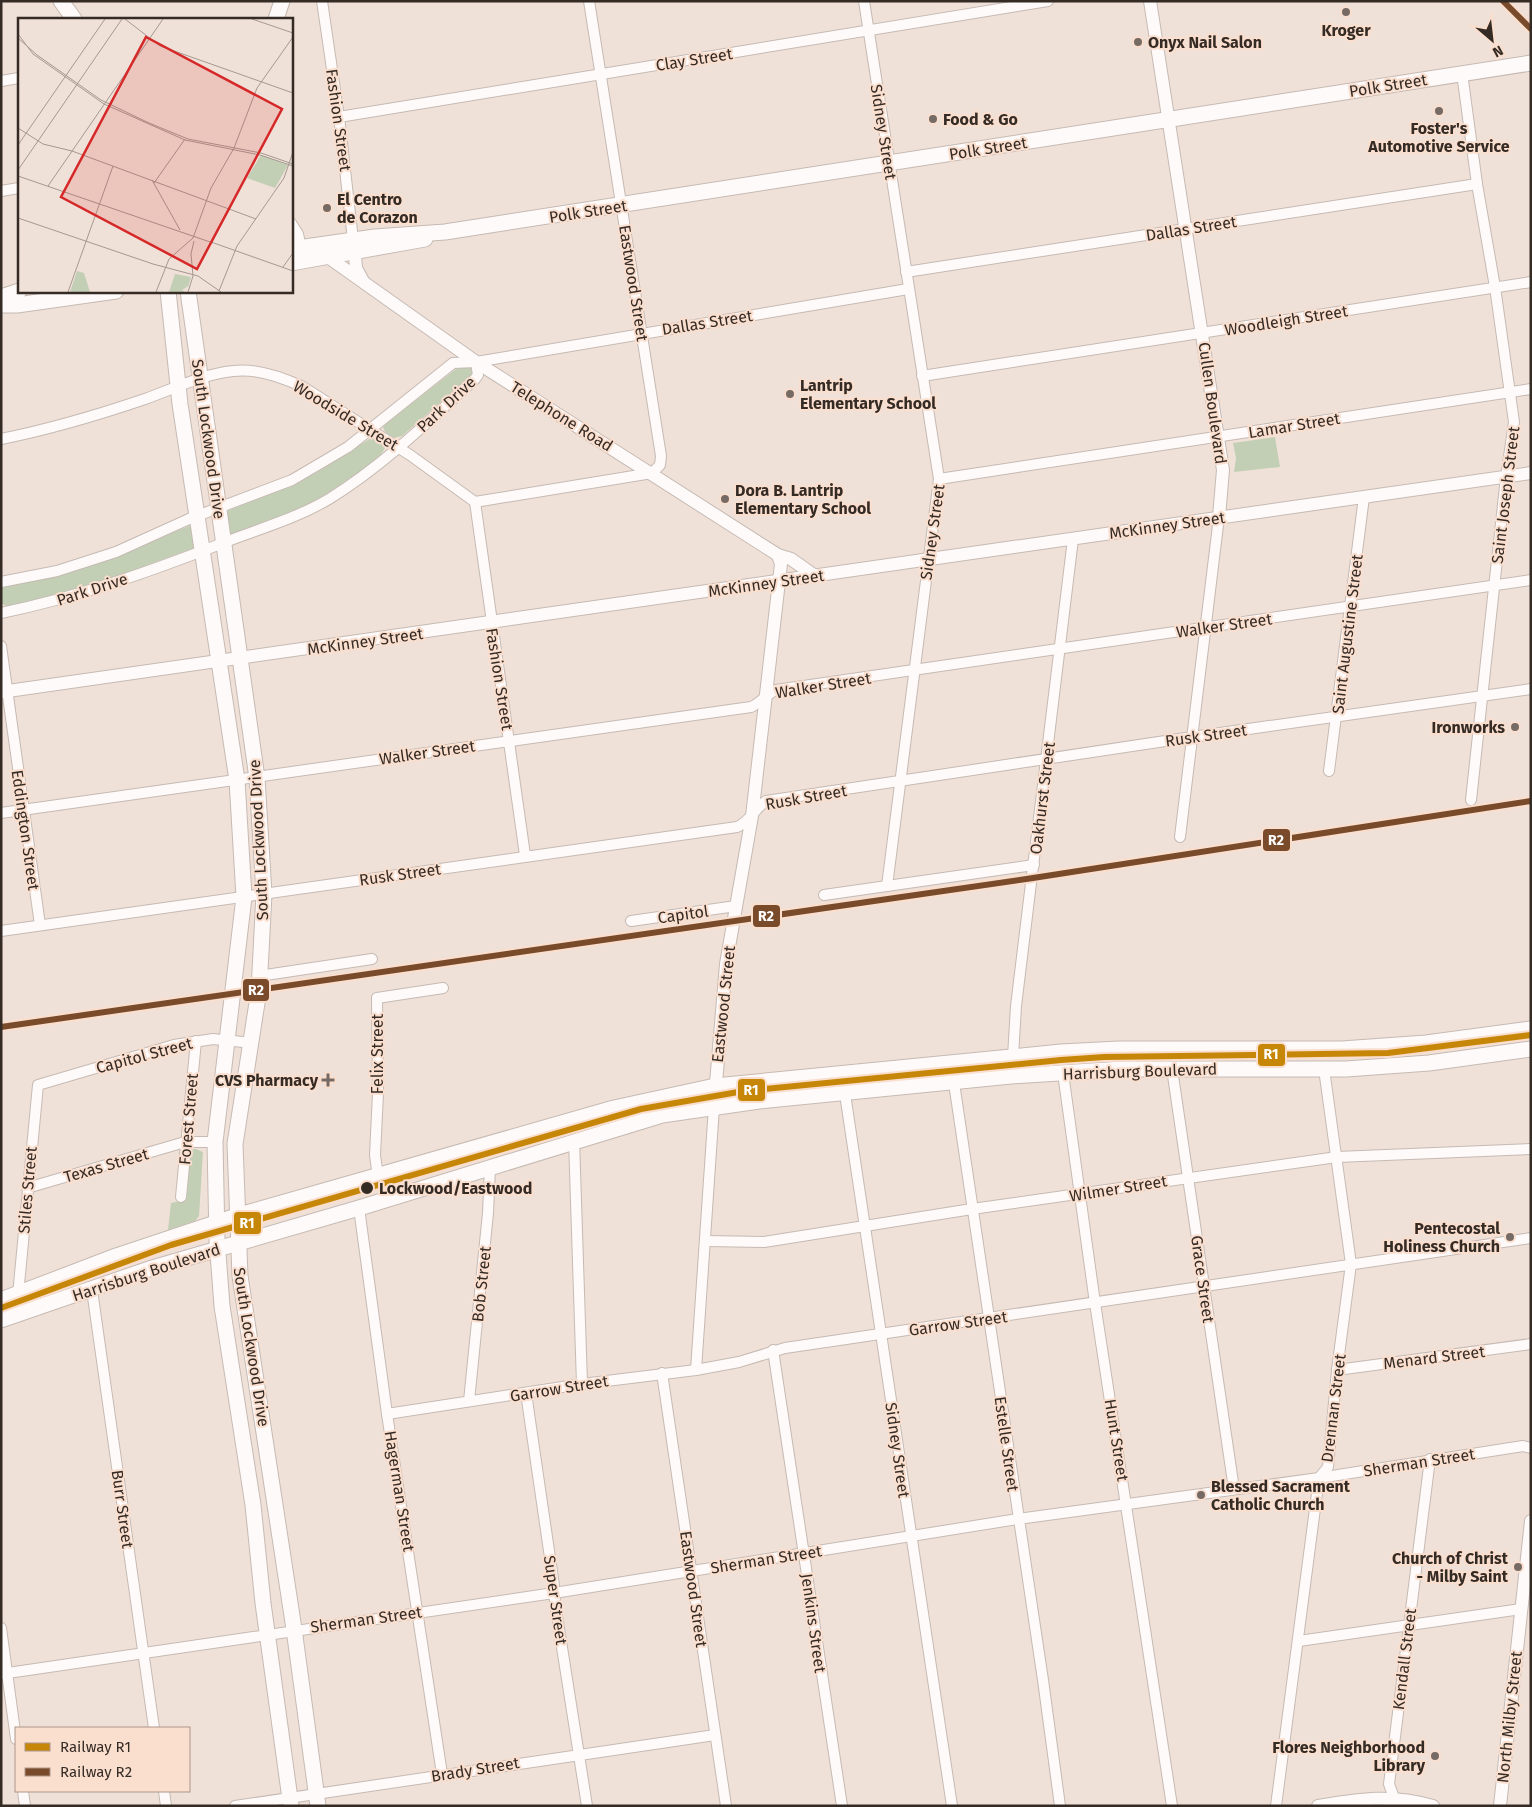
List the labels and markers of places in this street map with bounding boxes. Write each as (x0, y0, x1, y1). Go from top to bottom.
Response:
marker: Kroger (1340, 6, 1352, 18)
place label: Kroger (1321, 21, 1371, 40)
place label: Onyx Nail Salon (1148, 33, 1262, 52)
marker: Onyx Nail Salon (1132, 36, 1144, 48)
marker: Foster's Automotive Service (1433, 105, 1445, 117)
place label: Food & Go (943, 110, 1018, 129)
marker: Food & Go (927, 113, 939, 125)
place label: Foster's Automotive Service (1367, 119, 1510, 156)
place label: El Centro de Corazon (337, 190, 418, 227)
marker: El Centro de Corazon (321, 202, 333, 214)
place label: Lantrip Elementary School (800, 376, 936, 413)
marker: Lantrip Elementary School (784, 388, 796, 400)
place label: Dora B. Lantrip Elementary School (735, 481, 871, 518)
marker: Dora B. Lantrip Elementary School (719, 493, 731, 505)
place label: Ironworks (1432, 718, 1505, 737)
marker: Ironworks (1509, 721, 1521, 733)
place label: CVS Pharmacy (215, 1071, 319, 1090)
marker: CVS Pharmacy (322, 1074, 334, 1086)
place label: Lockwood/Eastwood (379, 1179, 532, 1198)
marker: Lockwood/Eastwood (359, 1180, 375, 1196)
place label: Pentecostal Holiness Church (1383, 1219, 1500, 1256)
marker: Pentecostal Holiness Church (1504, 1231, 1516, 1243)
place label: Blessed Sacrament Catholic Church (1211, 1477, 1351, 1514)
marker: Blessed Sacrament Catholic Church (1195, 1489, 1207, 1501)
place label: Church of Christ - Milby Saint (1392, 1549, 1509, 1586)
marker: Church of Christ - Milby Saint (1512, 1561, 1524, 1573)
place label: Flores Neighborhood Library (1272, 1738, 1426, 1775)
marker: Flores Neighborhood Library (1429, 1750, 1441, 1762)

